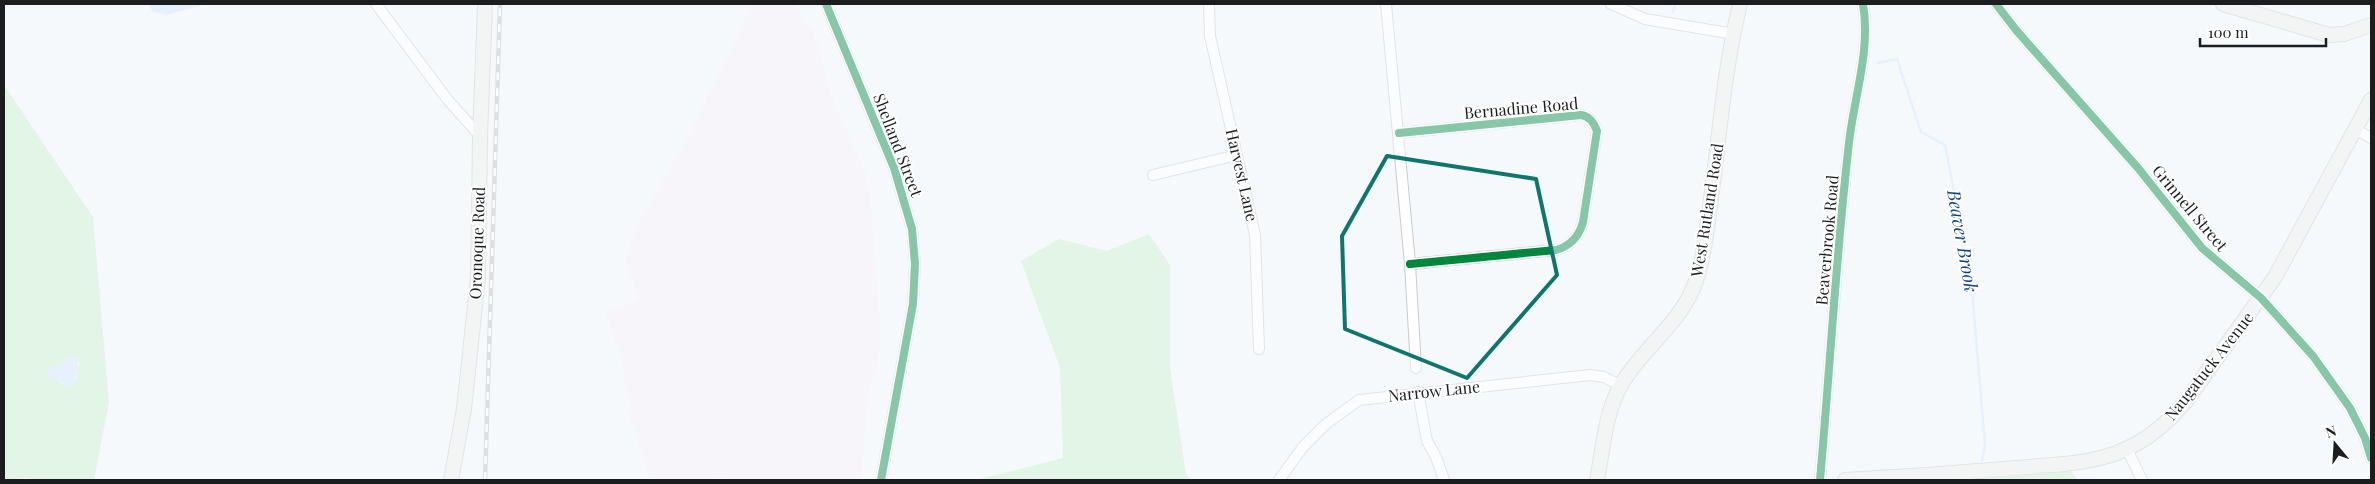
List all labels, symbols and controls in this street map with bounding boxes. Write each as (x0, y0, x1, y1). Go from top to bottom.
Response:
scale bar (2200, 15, 2326, 47)
text: 100 m (2208, 22, 2249, 42)
street label: Shelland Street (869, 90, 928, 200)
street label: Bernadine Road (1463, 92, 1579, 123)
street label: Harvest Lane (1222, 127, 1263, 223)
street label: West Rutland Road (1685, 142, 1727, 279)
street label: Grinnell Street (2148, 160, 2233, 255)
street label: Beaverbrook Road (1810, 174, 1843, 306)
street label: Oronoque Road (464, 186, 489, 300)
water label: Beaver Brook (1942, 187, 1984, 294)
street label: Naugatuck Avenue (2160, 307, 2258, 424)
street label: Narrow Lane (1387, 375, 1481, 406)
north arrow (2310, 419, 2360, 469)
text: N (2323, 421, 2339, 442)

